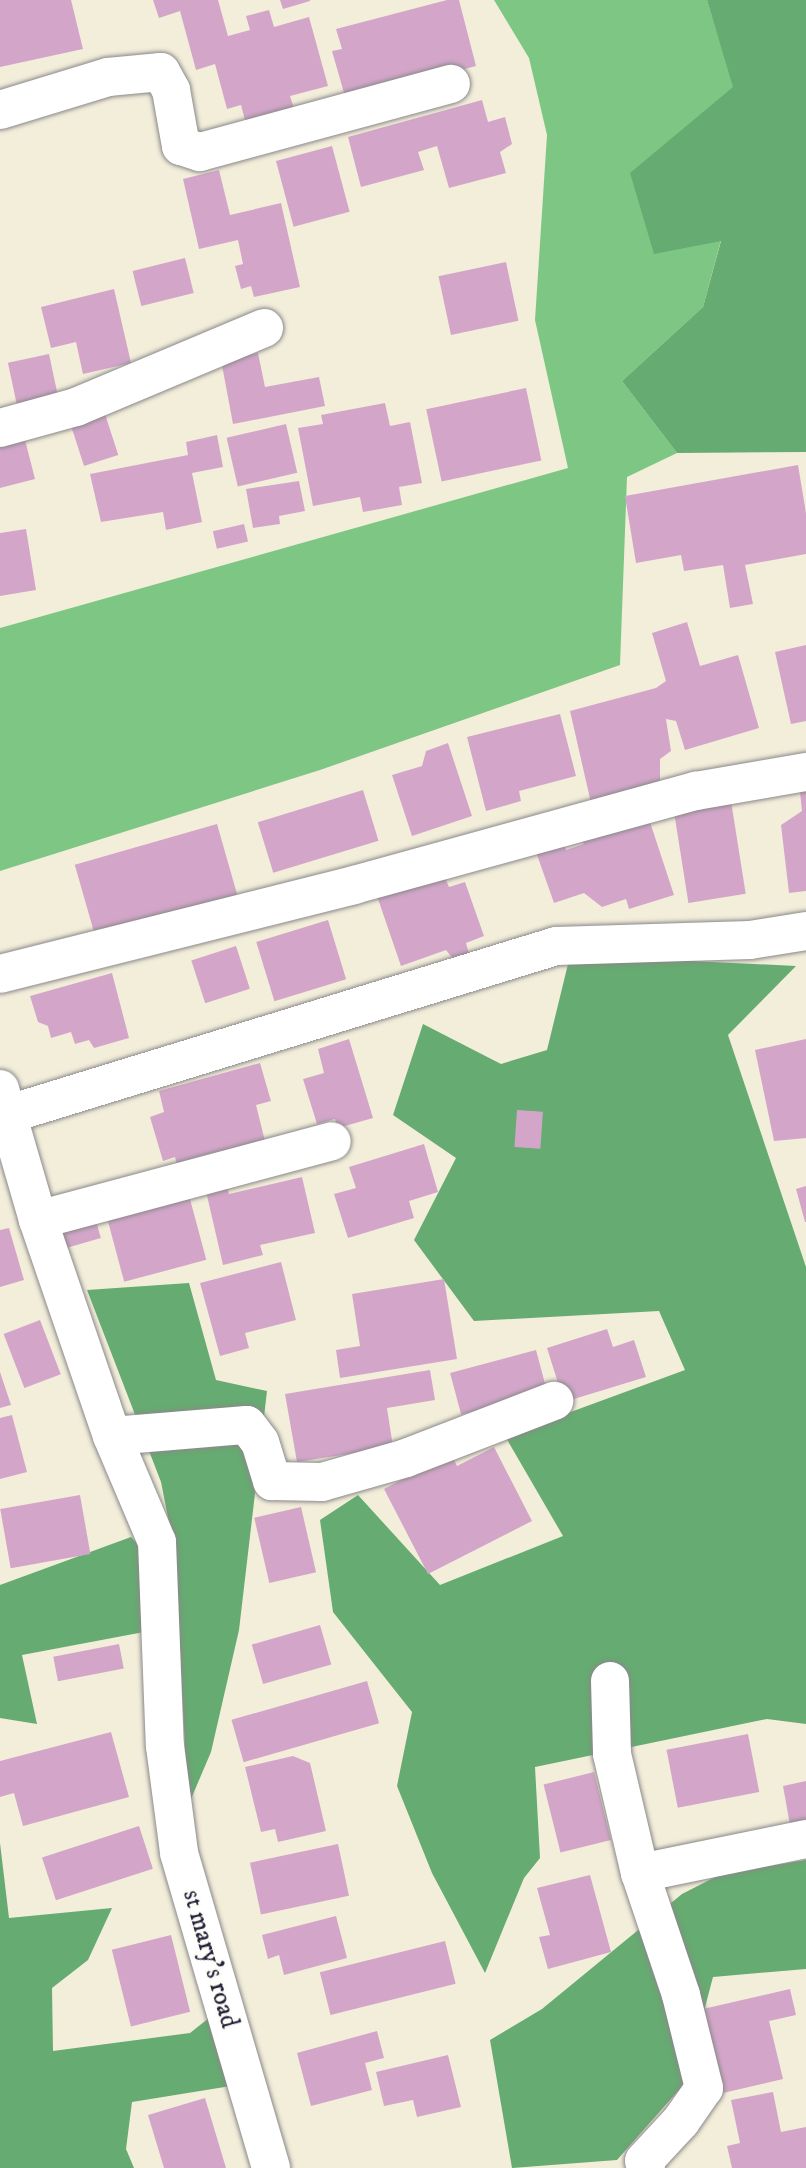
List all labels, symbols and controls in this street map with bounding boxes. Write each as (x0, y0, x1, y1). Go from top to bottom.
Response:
street label: st mary's road (175, 1886, 245, 2032)

